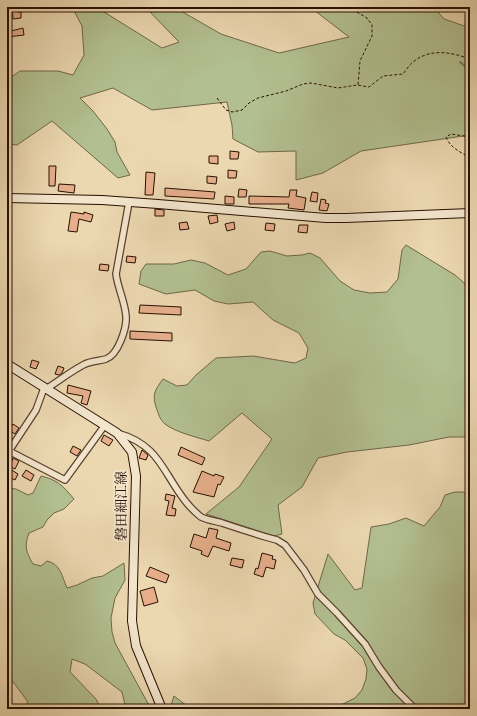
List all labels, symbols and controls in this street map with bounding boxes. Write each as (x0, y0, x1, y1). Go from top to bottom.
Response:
street label: 磐田細江線 (111, 471, 131, 541)

